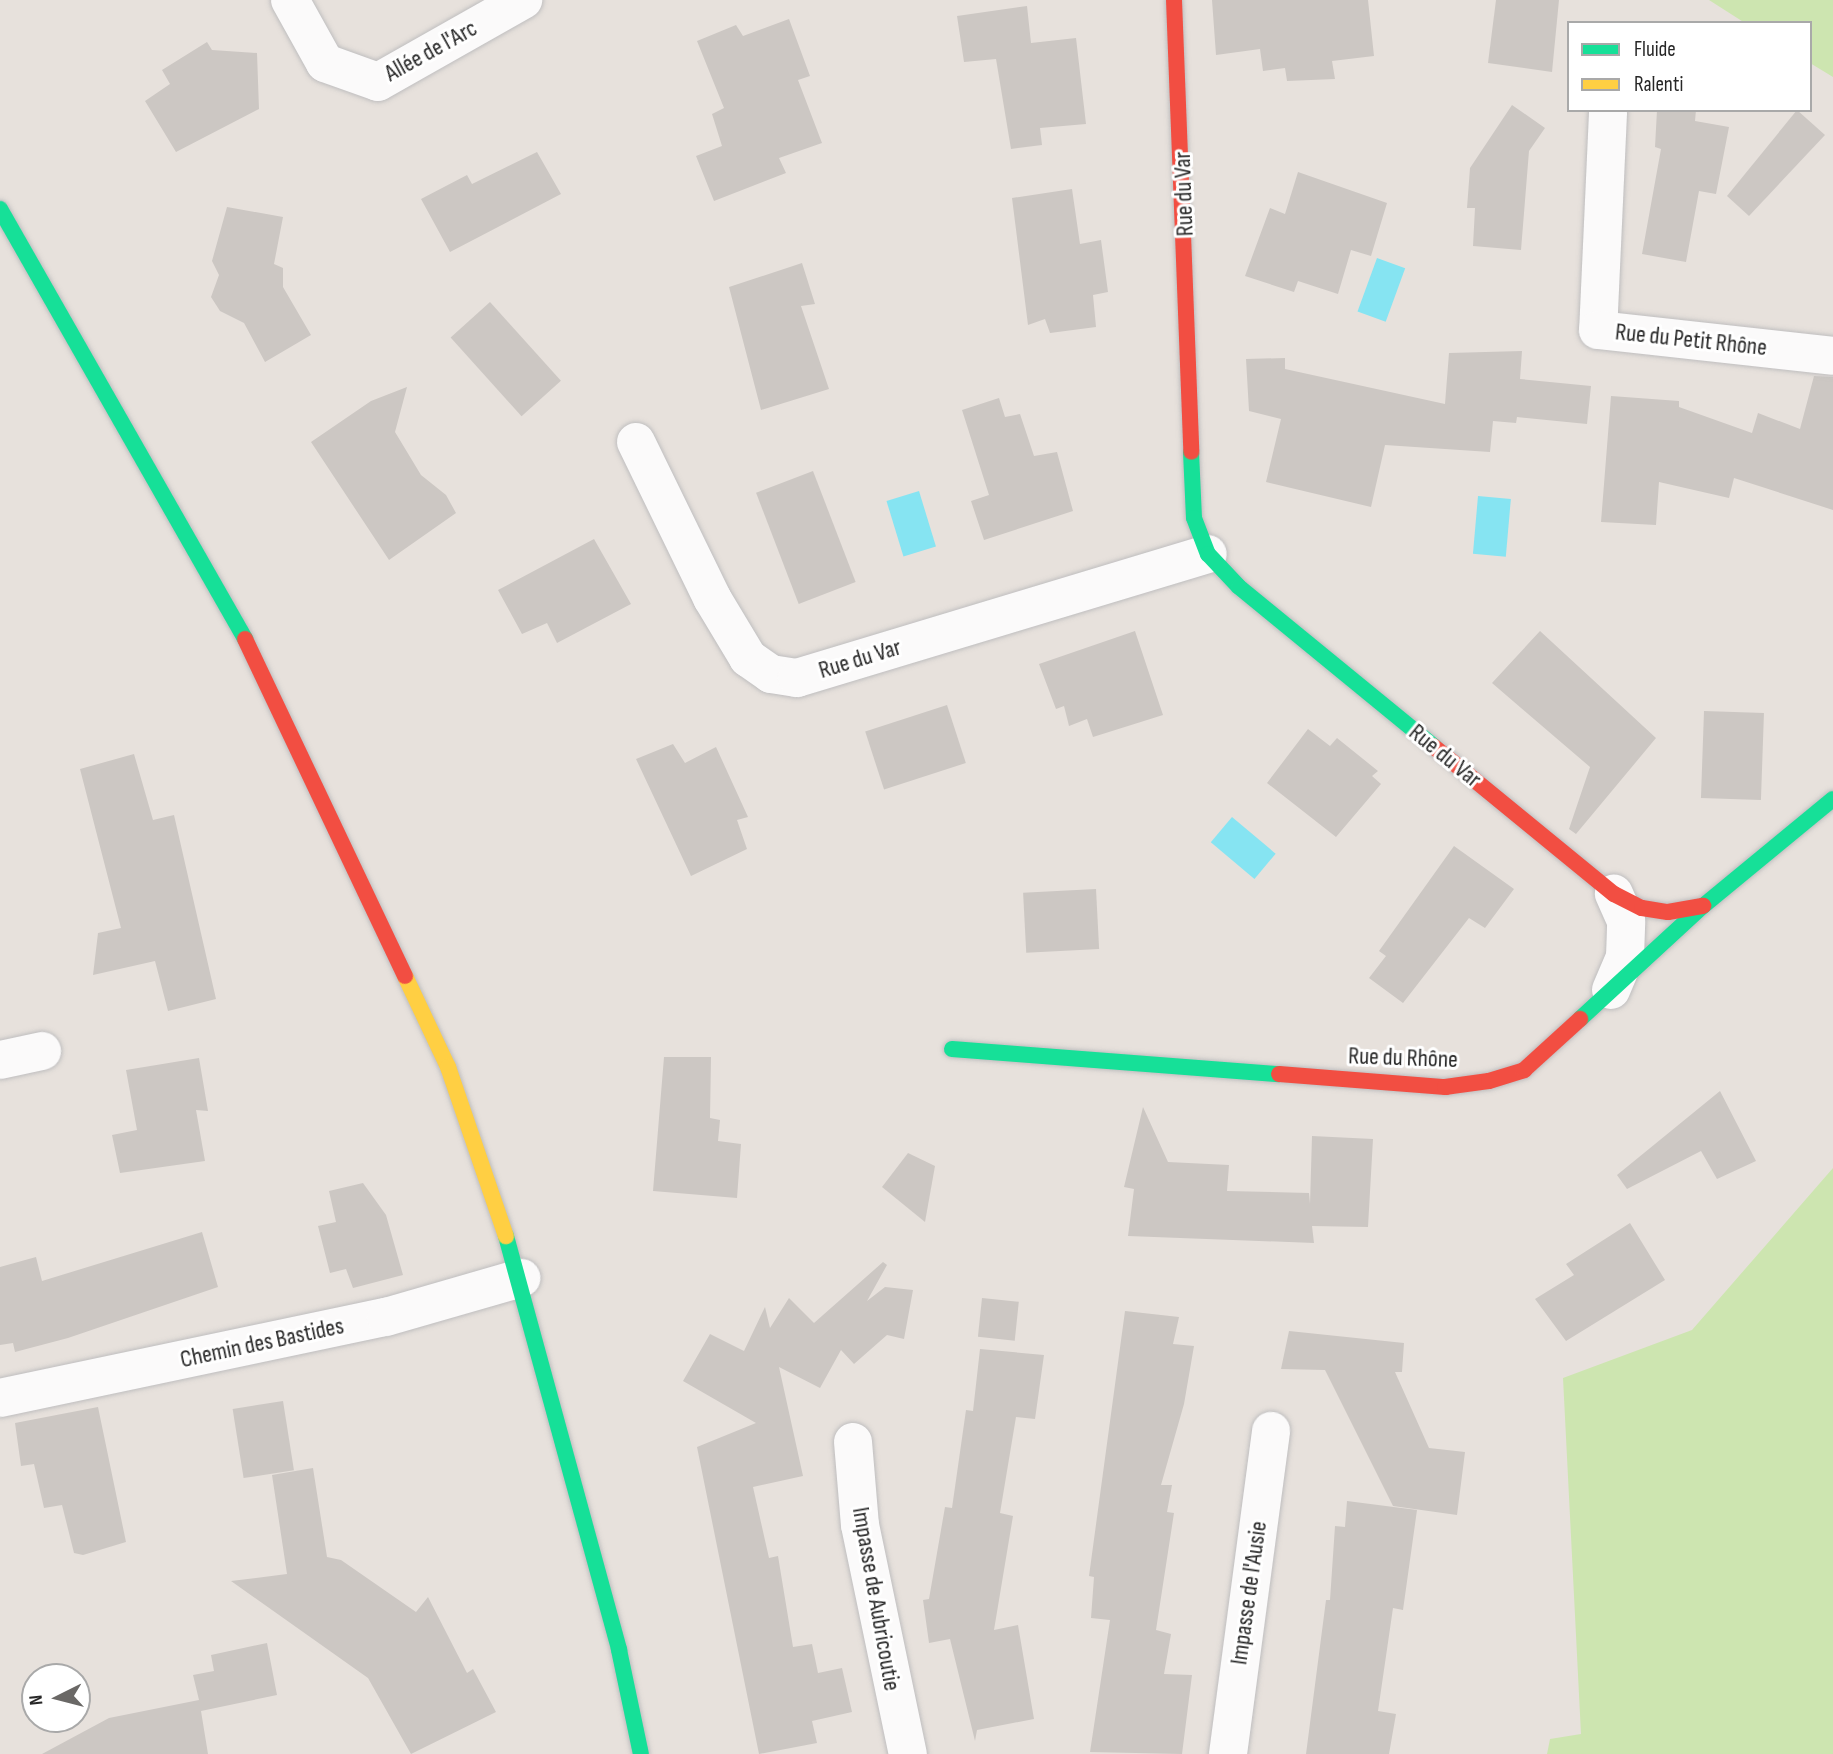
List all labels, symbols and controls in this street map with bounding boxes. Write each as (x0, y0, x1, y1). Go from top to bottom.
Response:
street label: Allée de l'Arc (380, 14, 482, 88)
legend (1567, 21, 1812, 112)
text: Fluide (1634, 37, 1676, 62)
text: Ralenti (1634, 72, 1683, 97)
street label: Rue du Var (1168, 151, 1200, 237)
street label: Rue du Petit Rhône (1614, 318, 1768, 362)
street label: Rue du Var (815, 633, 905, 685)
street label: Rue du Var (1403, 718, 1487, 794)
street label: Rue du Rhône (1348, 1042, 1458, 1074)
street label: Chemin des Bastides (178, 1312, 346, 1374)
street label: Impasse de Aubricoutie (846, 1505, 906, 1693)
street label: Impasse de l'Ausie (1225, 1519, 1273, 1667)
north arrow (21, 1663, 91, 1733)
text: N (25, 1694, 49, 1706)

